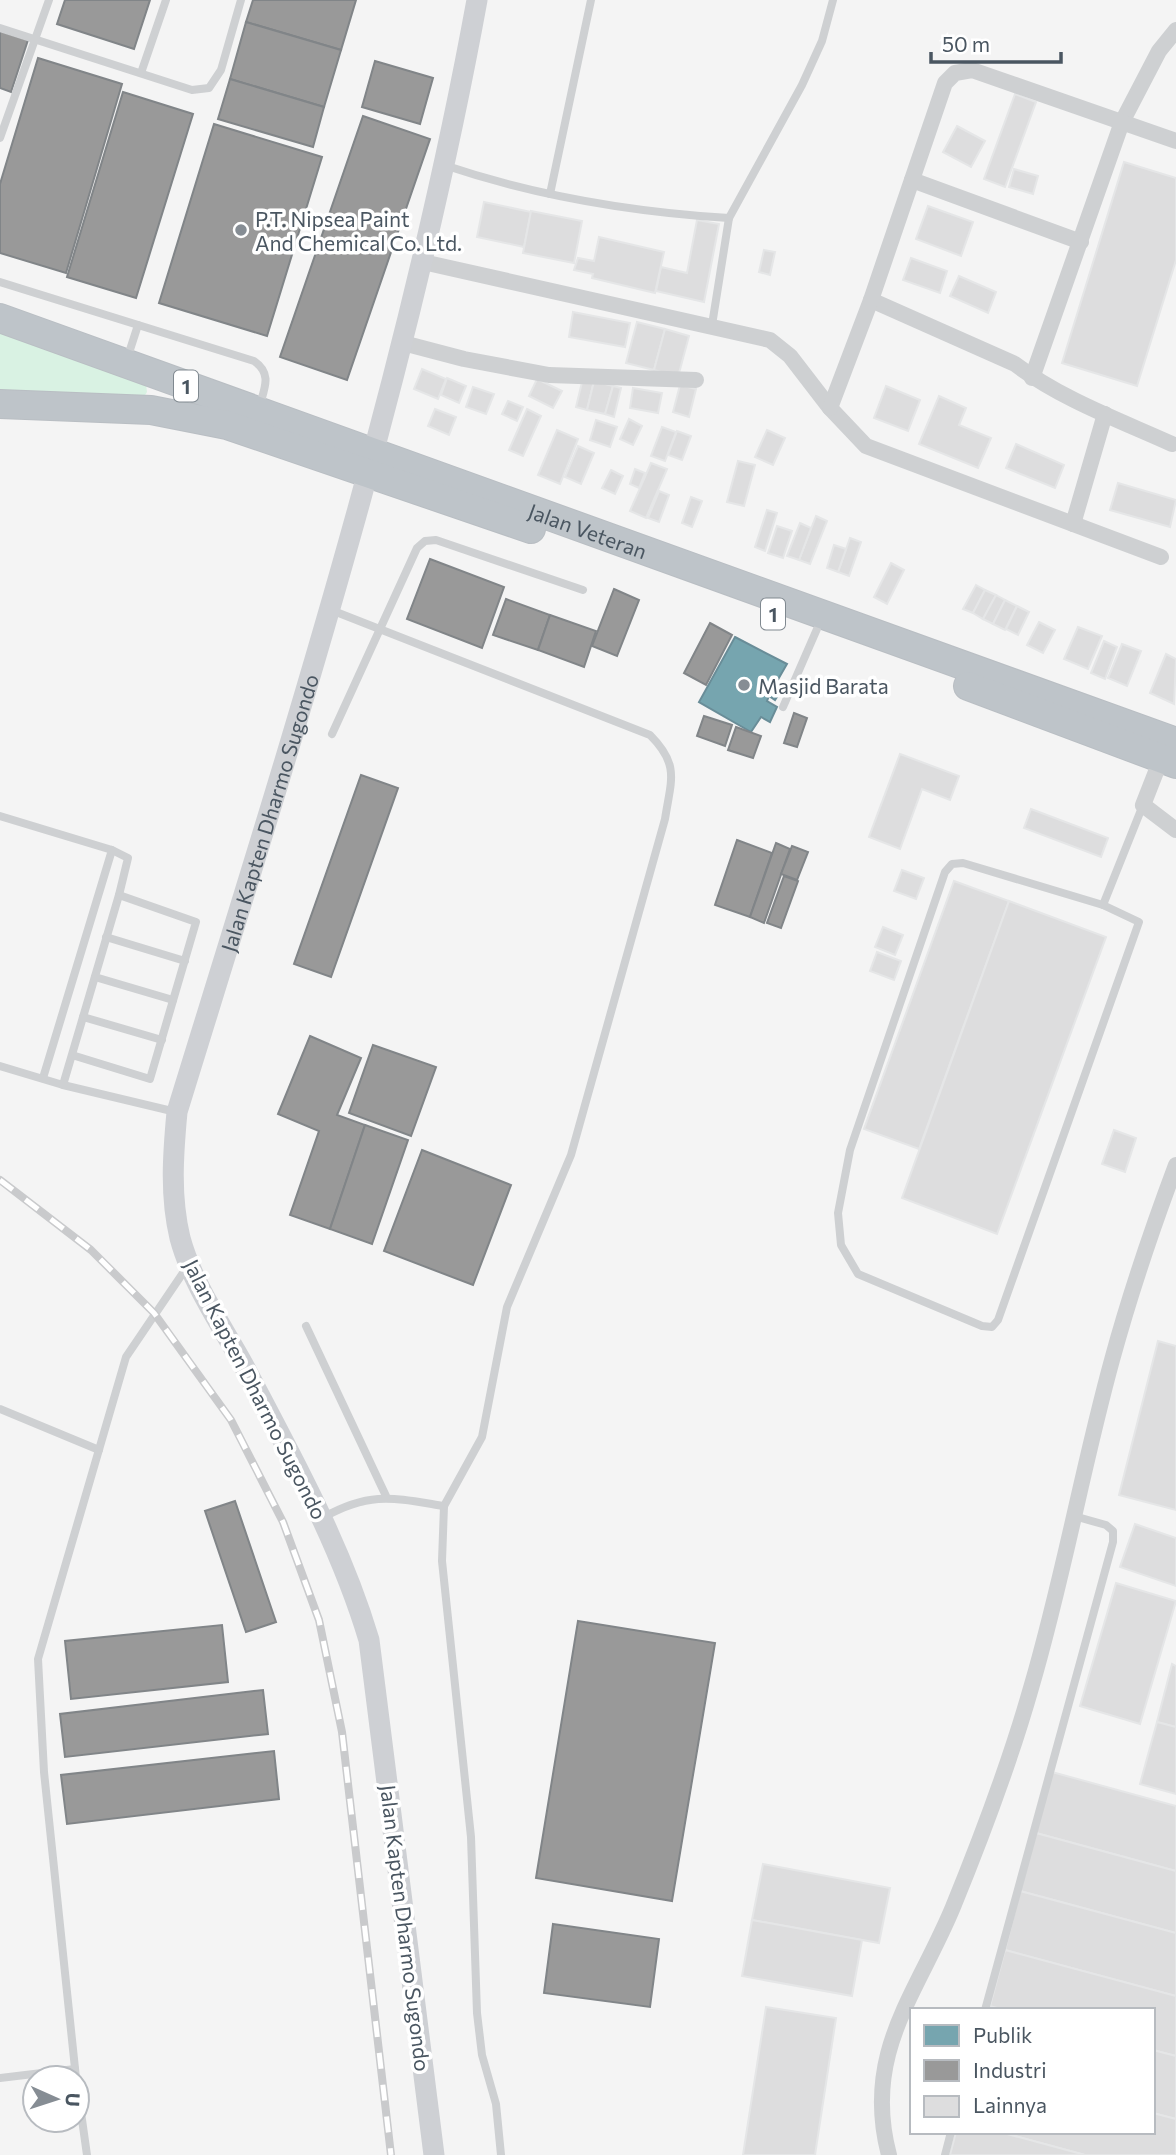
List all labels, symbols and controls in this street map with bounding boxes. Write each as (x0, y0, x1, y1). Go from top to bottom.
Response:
scale bar (931, 21, 1060, 65)
text: 50 m (942, 31, 990, 56)
place label: P.T. Nipsea Paint And Chemical Co. Ltd. (255, 206, 462, 255)
marker: P.T. Nipsea Paint And Chemical Co. Ltd. (233, 222, 249, 238)
road number: 1 (174, 370, 198, 402)
street label: Jalan Veteran (525, 497, 651, 563)
road number: 1 (761, 598, 785, 629)
street label: Jalan Kapten Dharmo Sugondo (215, 671, 323, 955)
place label: Masjid Barata (758, 673, 889, 698)
marker: Masjid Barata (736, 677, 752, 693)
street label: Jalan Kapten Dharmo Sugondo (179, 1255, 333, 1523)
street label: Jalan Kapten Dharmo Sugondo (376, 1783, 436, 2073)
legend (910, 2008, 1155, 2134)
text: Publik (973, 2022, 1032, 2047)
text: Industri (973, 2057, 1047, 2082)
north arrow (21, 2064, 91, 2134)
text: U (62, 2092, 85, 2107)
text: Lainnya (973, 2092, 1047, 2117)

